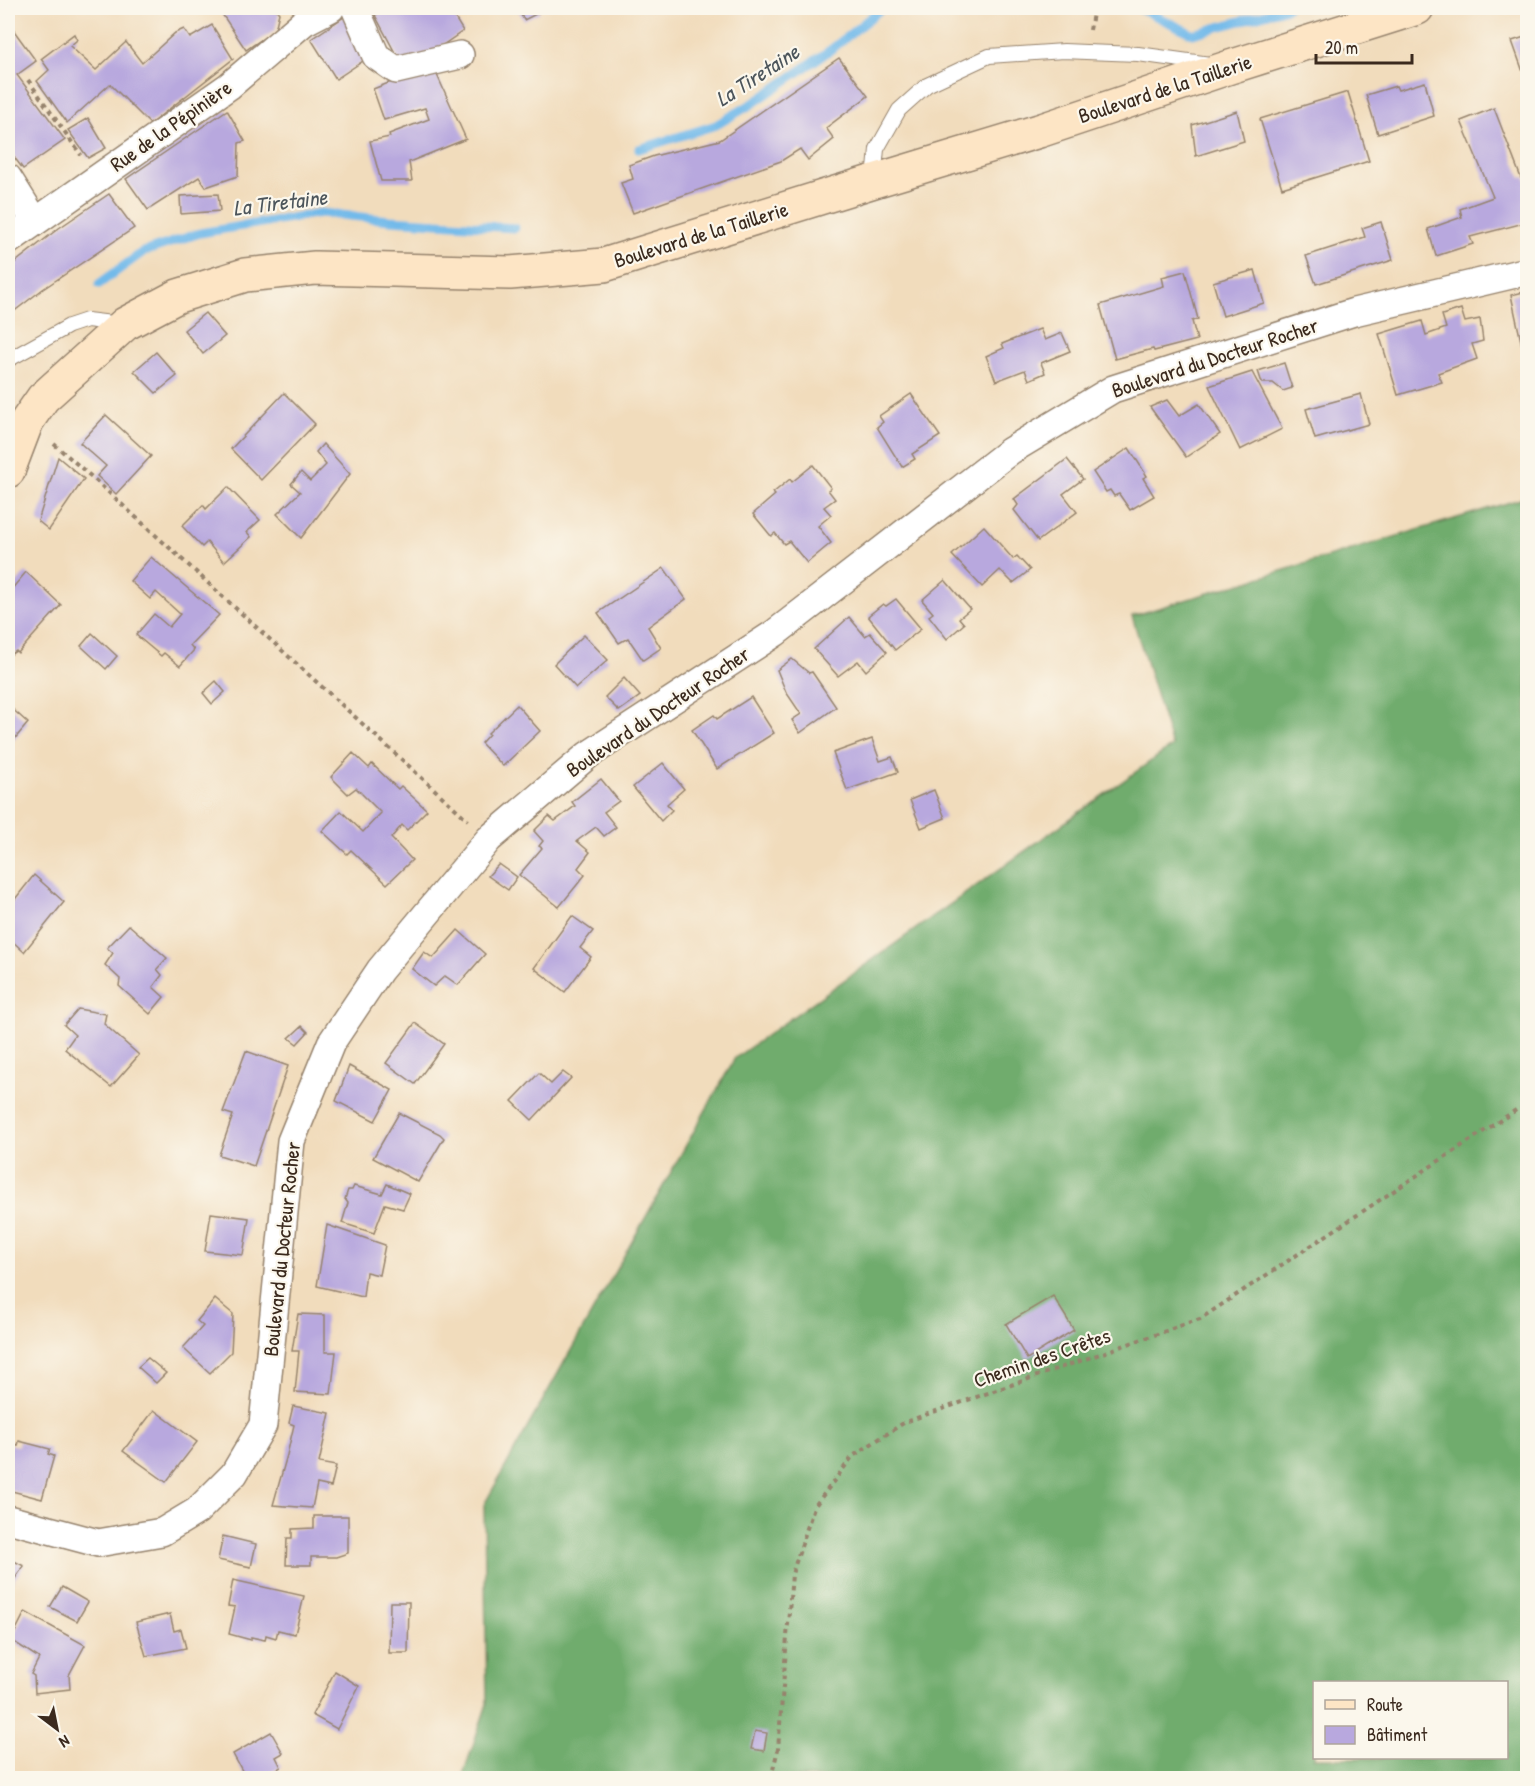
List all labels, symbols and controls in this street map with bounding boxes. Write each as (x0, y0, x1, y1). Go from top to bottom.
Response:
scale bar (1316, 27, 1412, 65)
text: 20 m (1325, 35, 1358, 60)
water label: La Tiretaine (709, 36, 806, 113)
street label: Boulevard de la Taillerie (1075, 47, 1255, 130)
street label: Rue de la Pépinière (104, 73, 237, 178)
water label: La Tiretaine (231, 181, 330, 223)
street label: Boulevard de la Taillerie (610, 194, 791, 275)
street label: Boulevard du Docteur Rocher (1108, 310, 1322, 405)
street label: Boulevard du Docteur Rocher (560, 639, 755, 784)
street label: Boulevard du Docteur Rocher (256, 1140, 307, 1358)
street label: Chemin des Crêtes (969, 1321, 1114, 1395)
legend (1313, 1681, 1508, 1759)
text: Route (1367, 1692, 1403, 1717)
north arrow (27, 1699, 87, 1759)
text: Bâtiment (1367, 1722, 1428, 1747)
text: N (55, 1730, 74, 1754)

